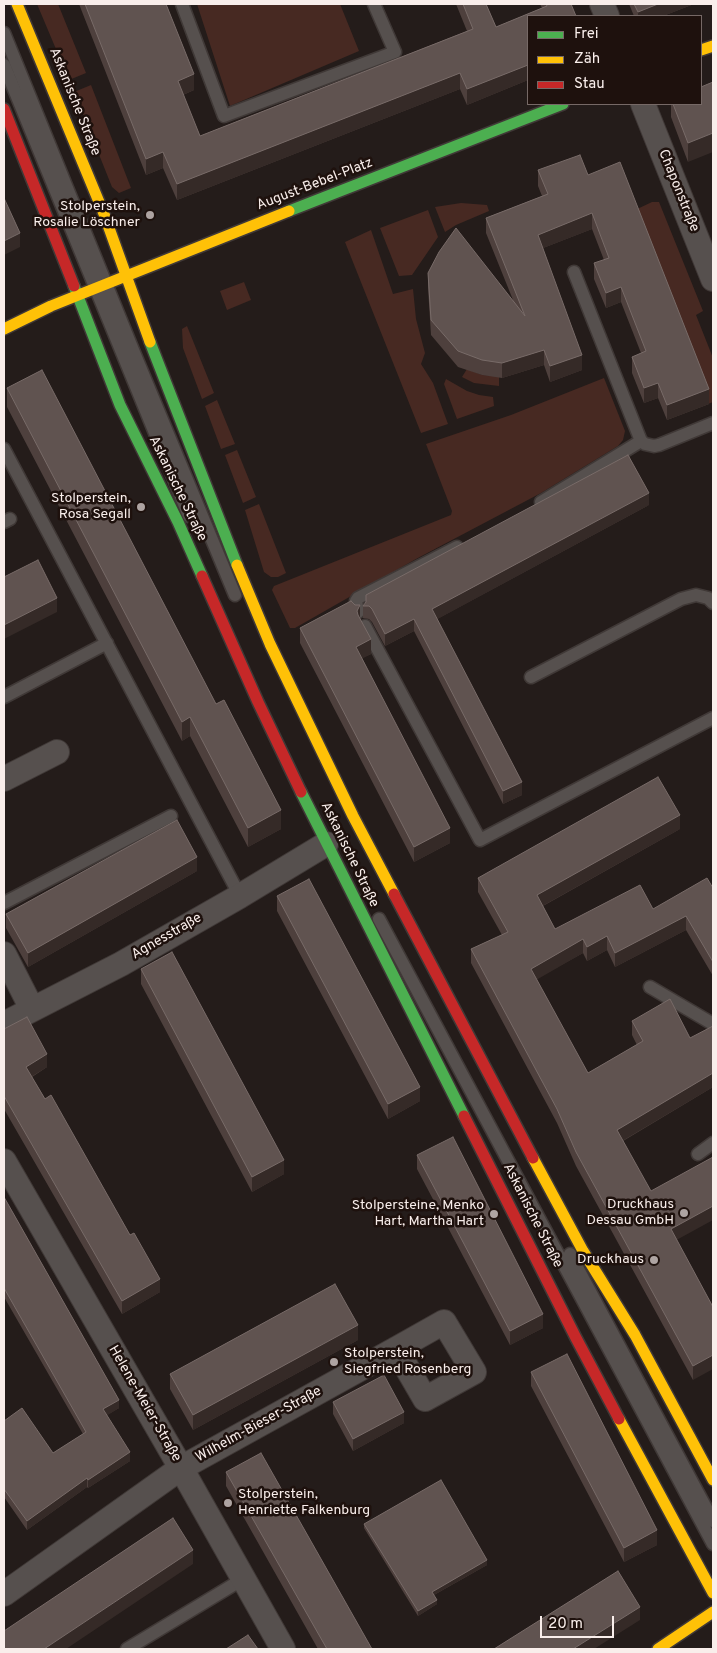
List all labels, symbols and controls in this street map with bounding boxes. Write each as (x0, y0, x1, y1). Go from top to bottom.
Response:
legend (527, 15, 702, 105)
text: Frei (574, 25, 599, 44)
street label: Askanische Straße (45, 45, 103, 159)
text: Zäh (574, 50, 600, 69)
text: Stau (574, 75, 605, 94)
street label: Chaponstraße (654, 147, 702, 235)
street label: August-Bebel-Platz (255, 155, 375, 215)
place label: Stolperstein, Rosalie Löschner (33, 199, 140, 232)
marker: Stolperstein, Rosalie Löschner (144, 209, 156, 221)
street label: Askanische Straße (144, 434, 210, 544)
place label: Stolperstein, Rosa Segall (51, 491, 131, 524)
marker: Stolperstein, Rosa Segall (135, 501, 147, 513)
street label: Askanische Straße (316, 800, 382, 910)
street label: Agnesstraße (129, 910, 205, 964)
street label: Askanische Straße (498, 1161, 566, 1271)
place label: Druckhaus Dessau GmbH (587, 1197, 674, 1230)
place label: Stolpersteine, Menko Hart, Martha Hart (352, 1198, 484, 1230)
marker: Druckhaus Dessau GmbH (678, 1207, 690, 1219)
marker: Stolpersteine, Menko Hart, Martha Hart (488, 1208, 500, 1220)
place label: Druckhaus (577, 1252, 644, 1268)
marker: Druckhaus (648, 1254, 660, 1266)
street label: Helene-Meier-Straße (104, 1343, 184, 1465)
place label: Stolperstein, Siegfried Rosenberg (344, 1346, 471, 1378)
marker: Stolperstein, Siegfried Rosenberg (328, 1356, 340, 1368)
street label: Wilhelm-Bieser-Straße (193, 1383, 325, 1467)
place label: Stolperstein, Henriette Falkenburg (238, 1487, 370, 1520)
marker: Stolperstein, Henriette Falkenburg (222, 1497, 234, 1509)
scale bar (542, 1606, 616, 1638)
text: 20 m (548, 1615, 583, 1634)

